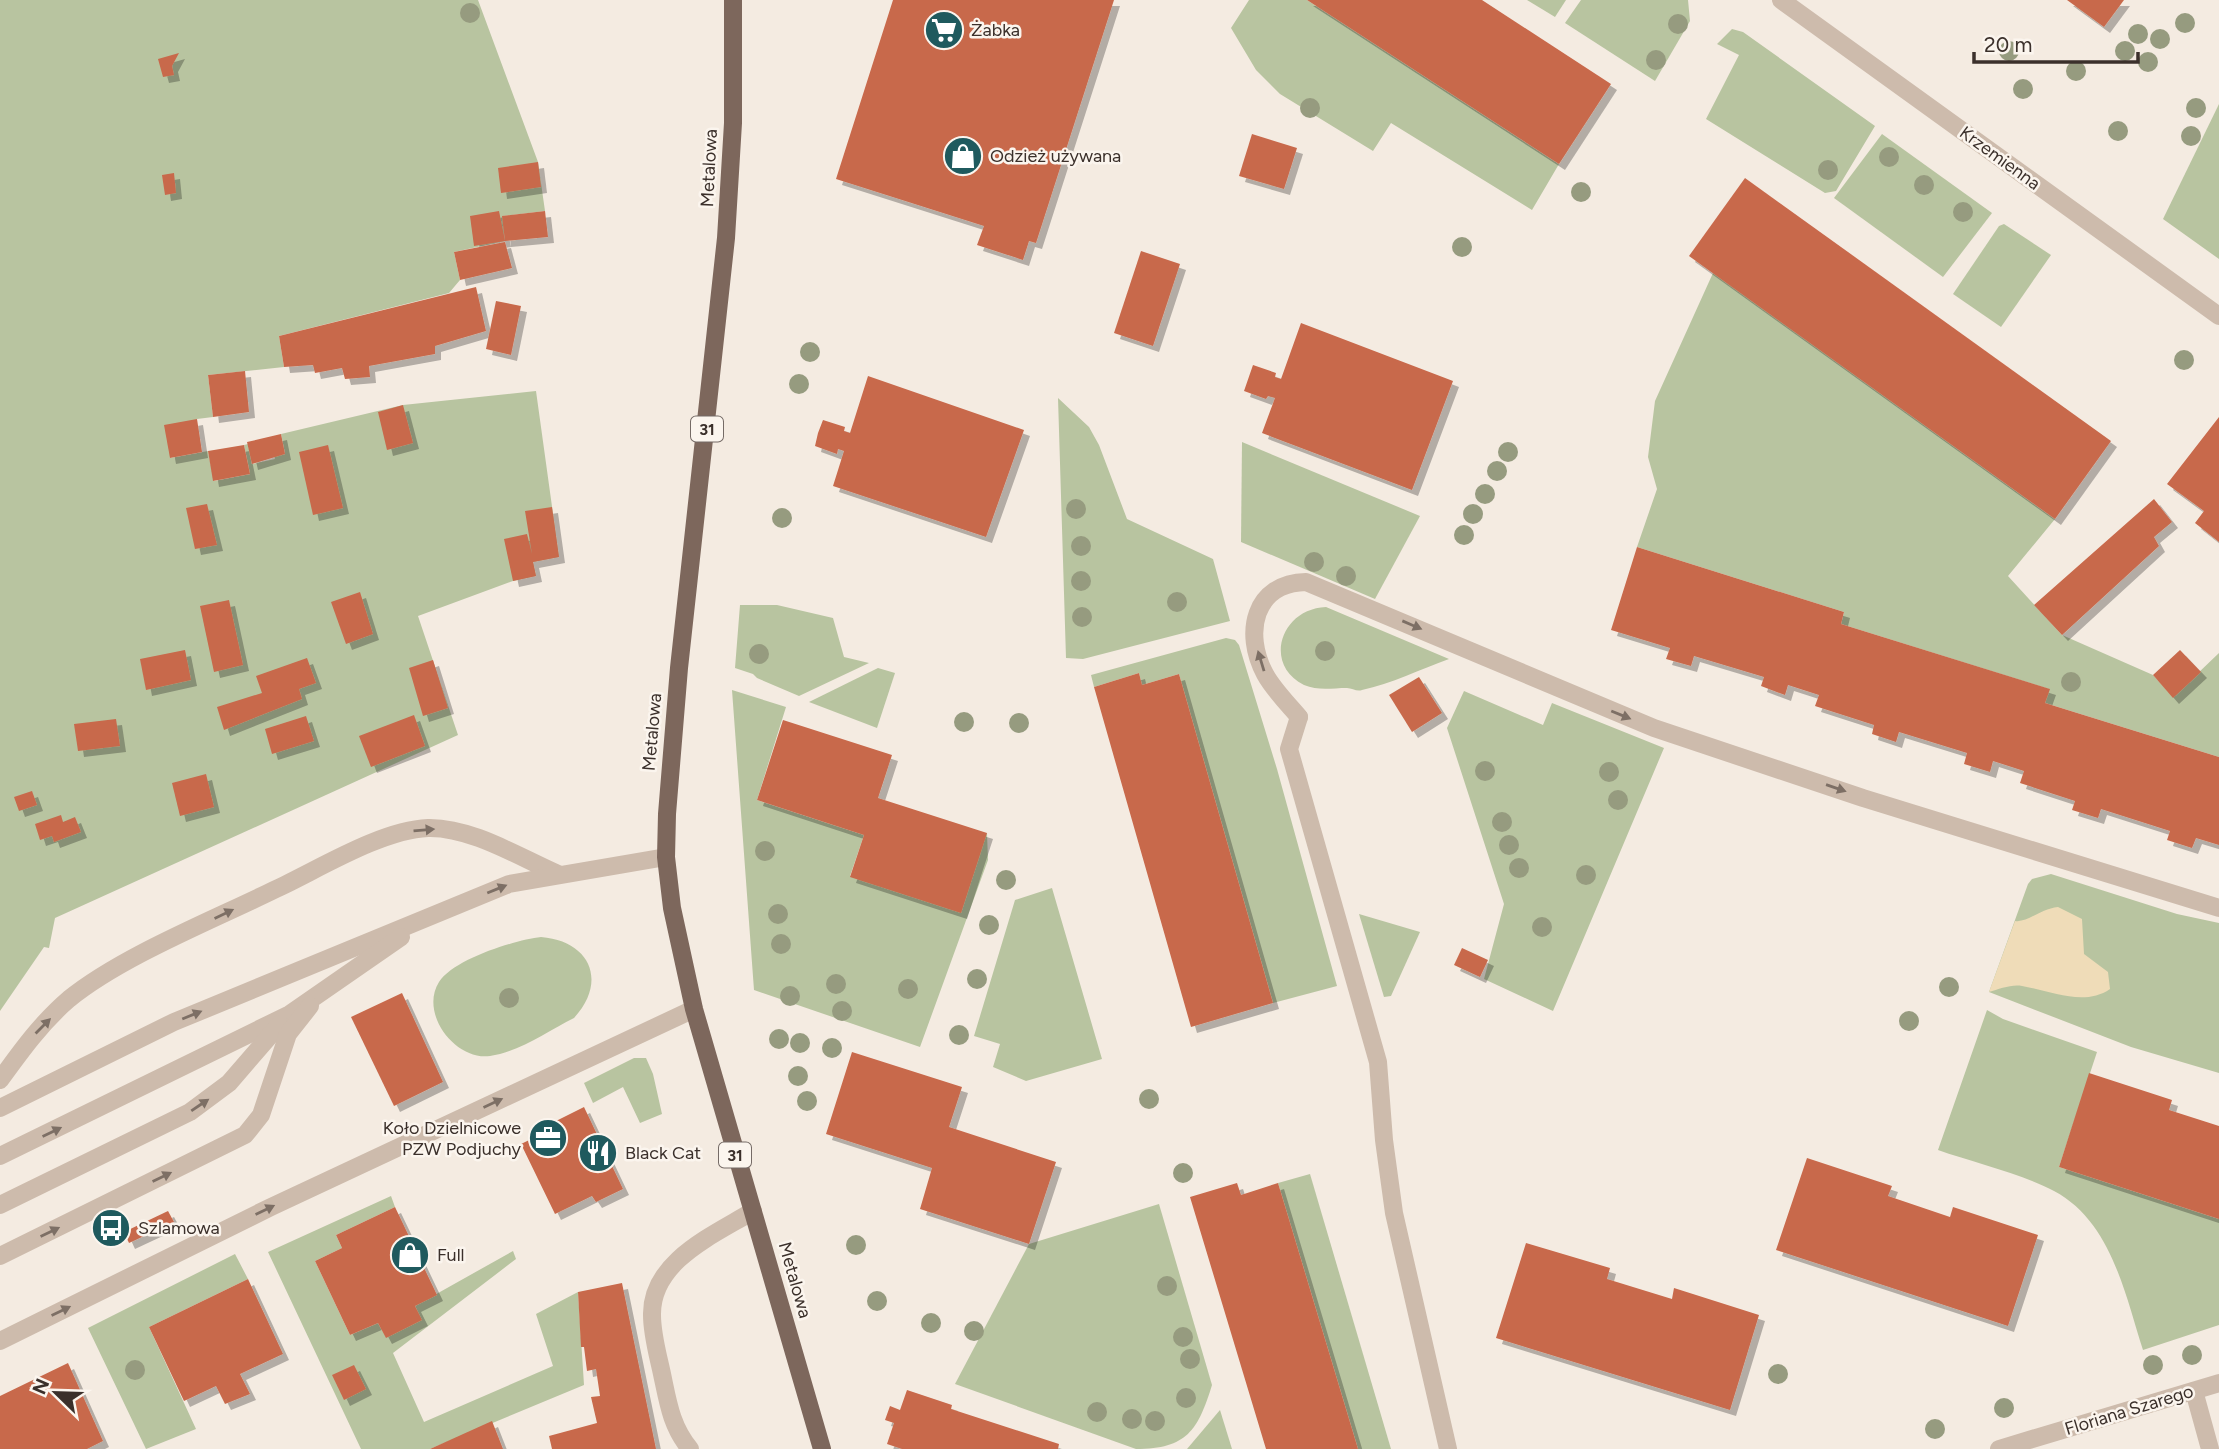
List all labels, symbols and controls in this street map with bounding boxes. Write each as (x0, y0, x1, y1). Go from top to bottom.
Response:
supermarket icon: Żabka (923, 9, 965, 51)
place label: Żabka (971, 19, 1020, 41)
scale bar (1974, 21, 2138, 65)
text: 20 m (1984, 32, 2032, 57)
street label: Krzemienna (1955, 121, 2045, 195)
street label: Metalowa (696, 128, 722, 208)
shop icon: Odzież używana (942, 135, 984, 177)
place label: Odzież używana (990, 145, 1121, 167)
road number: 31 (691, 416, 723, 442)
one-way arrow (1401, 620, 1422, 631)
one-way arrow (1256, 651, 1266, 672)
street label: Metalowa (638, 692, 666, 772)
one-way arrow (1610, 709, 1631, 720)
one-way arrow (1826, 784, 1847, 794)
one-way arrow (413, 824, 435, 835)
one-way arrow (487, 884, 508, 895)
one-way arrow (214, 909, 234, 920)
one-way arrow (182, 1009, 203, 1020)
one-way arrow (34, 1018, 51, 1035)
one-way arrow (191, 1098, 209, 1112)
one-way arrow (483, 1098, 504, 1109)
place label: Koło Dzielnicowe PZW Podjuchy (383, 1117, 522, 1160)
office icon: Koło Dzielnicowe PZW Podjuchy (527, 1117, 569, 1159)
one-way arrow (42, 1126, 62, 1137)
restaurant icon: Black Cat (577, 1132, 619, 1174)
place label: Black Cat (625, 1142, 701, 1164)
road number: 31 (719, 1142, 751, 1168)
one-way arrow (152, 1172, 172, 1183)
one-way arrow (255, 1204, 275, 1216)
bus stop icon: Szlamowa (90, 1207, 132, 1249)
place label: Szlamowa (138, 1217, 220, 1239)
one-way arrow (40, 1226, 60, 1237)
shop icon: Full (389, 1234, 431, 1276)
street label: Metalowa (774, 1239, 816, 1321)
place label: Full (437, 1244, 465, 1266)
one-way arrow (51, 1305, 71, 1316)
north arrow (21, 1358, 91, 1428)
text: N (27, 1375, 54, 1398)
street label: Floriana Szarego (2062, 1380, 2196, 1440)

